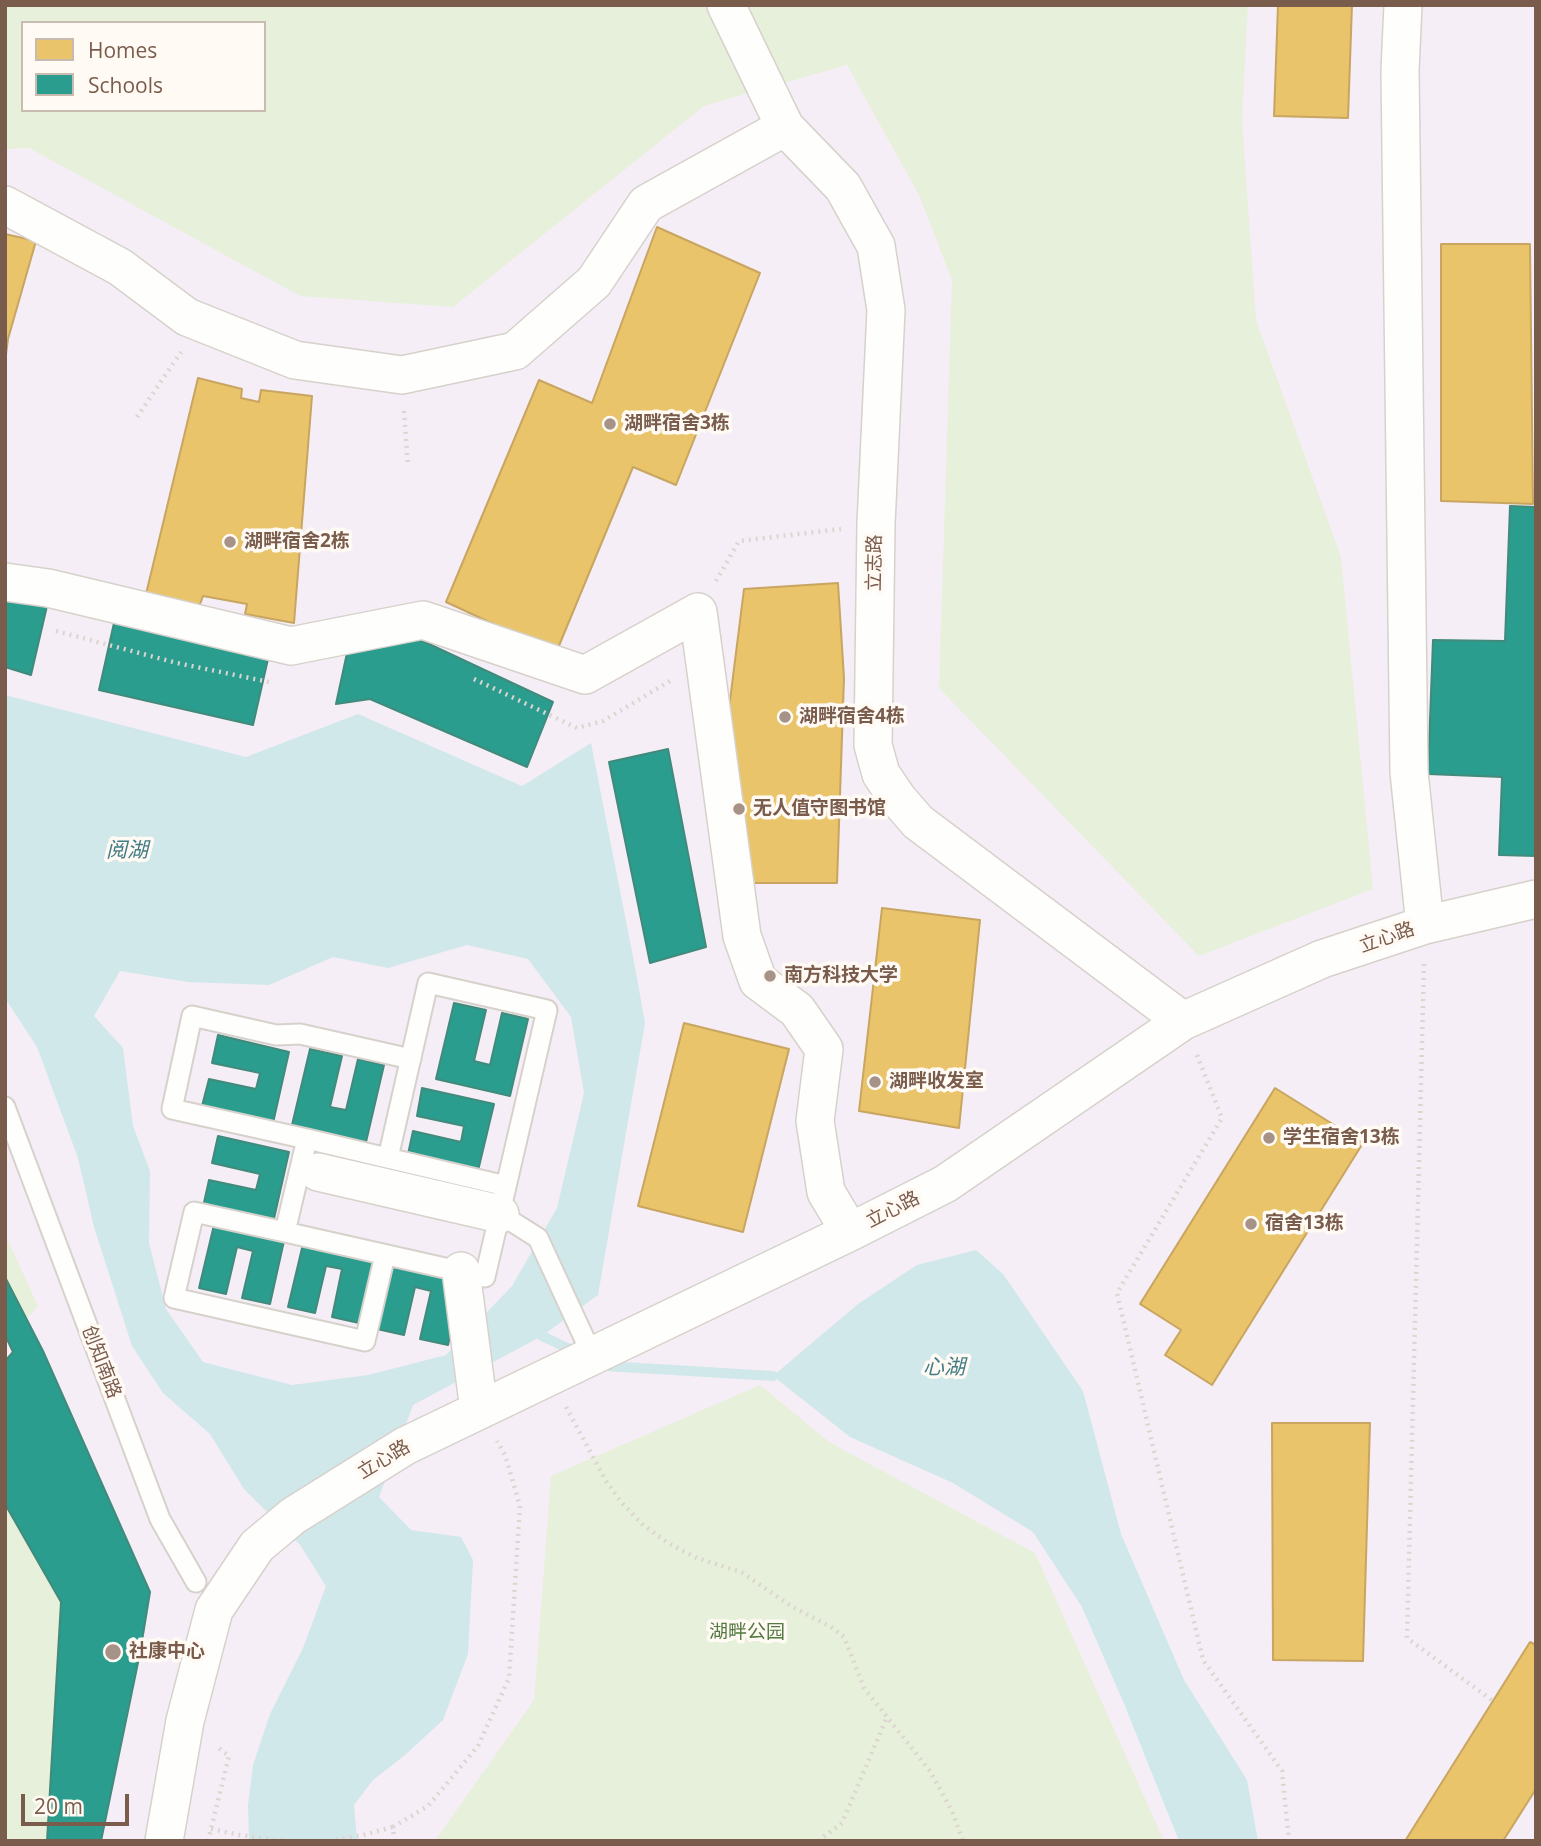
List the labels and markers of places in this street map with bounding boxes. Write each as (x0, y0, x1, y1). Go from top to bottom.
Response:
place label: 湖畔宿舍3栋 (624, 413, 730, 435)
marker: 湖畔宿舍3栋 (602, 416, 618, 432)
place label: 湖畔宿舍2栋 (244, 531, 350, 553)
marker: 湖畔宿舍2栋 (222, 534, 238, 550)
place label: 湖畔宿舍4栋 (799, 706, 905, 728)
marker: 湖畔宿舍4栋 (777, 709, 793, 725)
place label: 无人值守图书馆 (753, 798, 886, 820)
marker: 无人值守图书馆 (731, 801, 747, 817)
place label: 南方科技大学 (784, 965, 898, 987)
marker: 南方科技大学 (762, 968, 778, 984)
place label: 湖畔收发室 (889, 1071, 984, 1093)
marker: 湖畔收发室 (867, 1074, 883, 1090)
place label: 学生宿舍13栋 (1283, 1127, 1400, 1149)
marker: 学生宿舍13栋 (1261, 1130, 1277, 1146)
place label: 宿舍13栋 (1265, 1213, 1344, 1235)
marker: 宿舍13栋 (1243, 1216, 1259, 1232)
place label: 社康中心 (129, 1641, 205, 1663)
marker: 社康中心 (103, 1642, 123, 1662)

